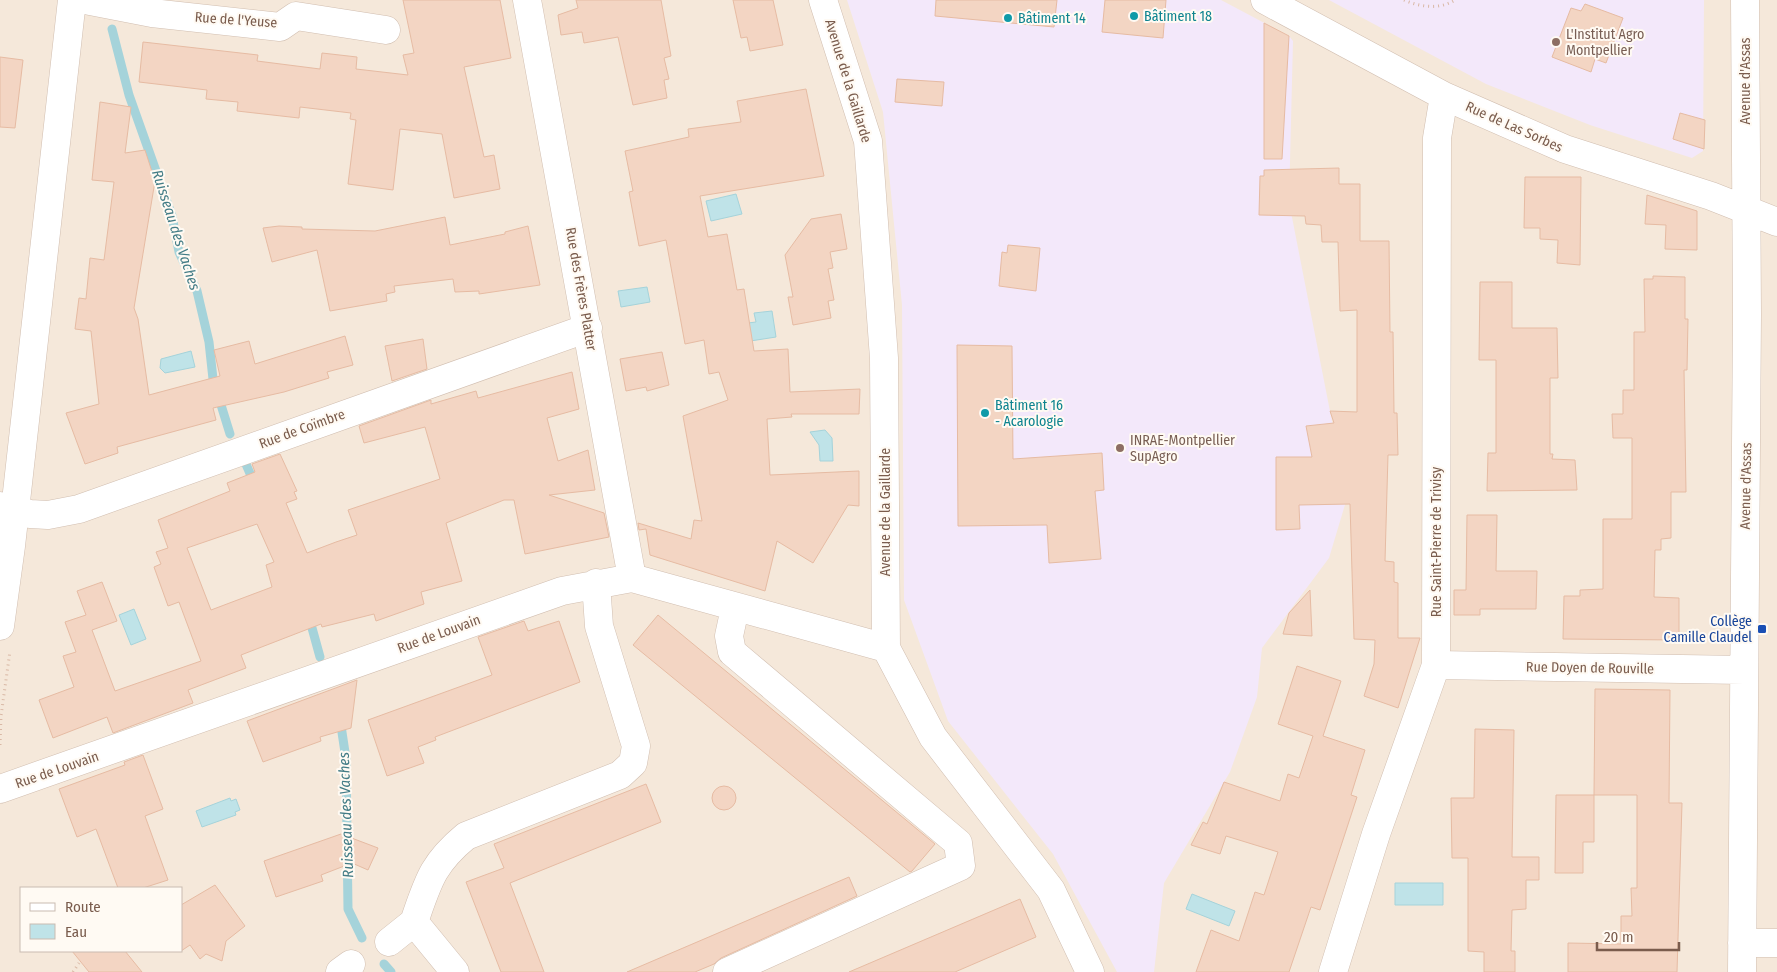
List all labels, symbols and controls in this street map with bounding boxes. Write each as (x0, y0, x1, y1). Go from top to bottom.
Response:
place label: Bâtiment 18 (1144, 8, 1212, 25)
street label: Rue de l'Yeuse (194, 9, 278, 31)
place label: Bâtiment 14 (1018, 10, 1086, 27)
marker: Bâtiment 18 (1128, 10, 1140, 22)
marker: Bâtiment 14 (1002, 12, 1014, 24)
street label: Avenue de la Gaillarde (821, 17, 875, 145)
place label: L'Institut Agro Montpellier (1566, 26, 1644, 59)
marker: L'Institut Agro Montpellier (1550, 36, 1562, 48)
street label: Avenue d'Assas (1737, 37, 1754, 125)
street label: Rue de Las Sorbes (1463, 98, 1565, 156)
water label: Ruisseau des Vaches (148, 167, 204, 293)
street label: Rue des Frères Platter (562, 226, 600, 352)
place label: Bâtiment 16 - Acarologie (995, 397, 1063, 430)
street label: Rue de Coïmbre (257, 406, 347, 452)
marker: Bâtiment 16 - Acarologie (979, 407, 991, 419)
place label: INRAE-Montpellier SupAgro (1130, 432, 1235, 465)
marker: INRAE-Montpellier SupAgro (1114, 442, 1126, 454)
street label: Avenue d'Assas (1737, 442, 1755, 530)
street label: Avenue de la Gaillarde (877, 448, 894, 576)
street label: Rue Saint-Pierre de Trivisy (1428, 466, 1445, 617)
street label: Rue de Louvain (395, 611, 483, 657)
place label: Collège Camille Claudel (1663, 613, 1752, 646)
marker: Collège Camille Claudel (1756, 623, 1768, 635)
street label: Rue Doyen de Rouville (1526, 658, 1654, 678)
street label: Rue de Louvain (13, 748, 101, 792)
water label: Ruisseau des Vaches (335, 751, 357, 878)
legend (20, 887, 182, 952)
text: Route (65, 898, 101, 916)
scale bar (1597, 920, 1680, 952)
text: Eau (65, 923, 87, 941)
text: 20 m (1604, 928, 1634, 946)

